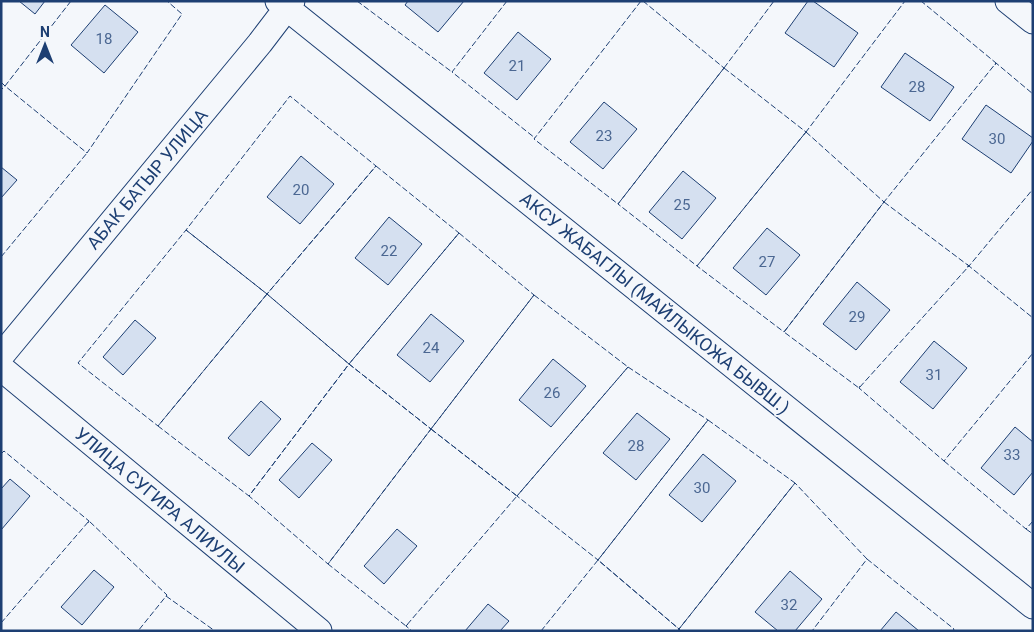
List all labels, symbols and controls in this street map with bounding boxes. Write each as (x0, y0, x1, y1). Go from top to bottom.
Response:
north arrow (20, 20, 70, 70)
text: N (40, 24, 50, 40)
house number: 18 (96, 30, 112, 48)
house number: 21 (509, 57, 525, 75)
house number: 28 (909, 78, 925, 96)
street label: АБАК БАТЫР УЛИЦА (82, 104, 212, 253)
house number: 23 (596, 127, 612, 145)
house number: 30 (989, 130, 1005, 148)
house number: 20 (293, 181, 309, 199)
street label: АКСУ ЖАБАГЛЫ (МАЙЛЫКОЖА БЫВШ.) (515, 188, 794, 419)
house number: 25 (674, 196, 690, 214)
house number: 22 (381, 242, 397, 260)
house number: 27 (759, 253, 775, 271)
house number: 29 (849, 308, 865, 326)
house number: 24 (423, 339, 440, 357)
house number: 31 (926, 366, 942, 384)
house number: 26 (544, 384, 560, 402)
street label: УЛИЦА СУГИРА АЛИУЛЫ (71, 423, 249, 577)
house number: 28 (628, 437, 644, 455)
house number: 33 (1004, 446, 1020, 464)
house number: 30 (694, 479, 710, 497)
house number: 32 (781, 596, 797, 614)

